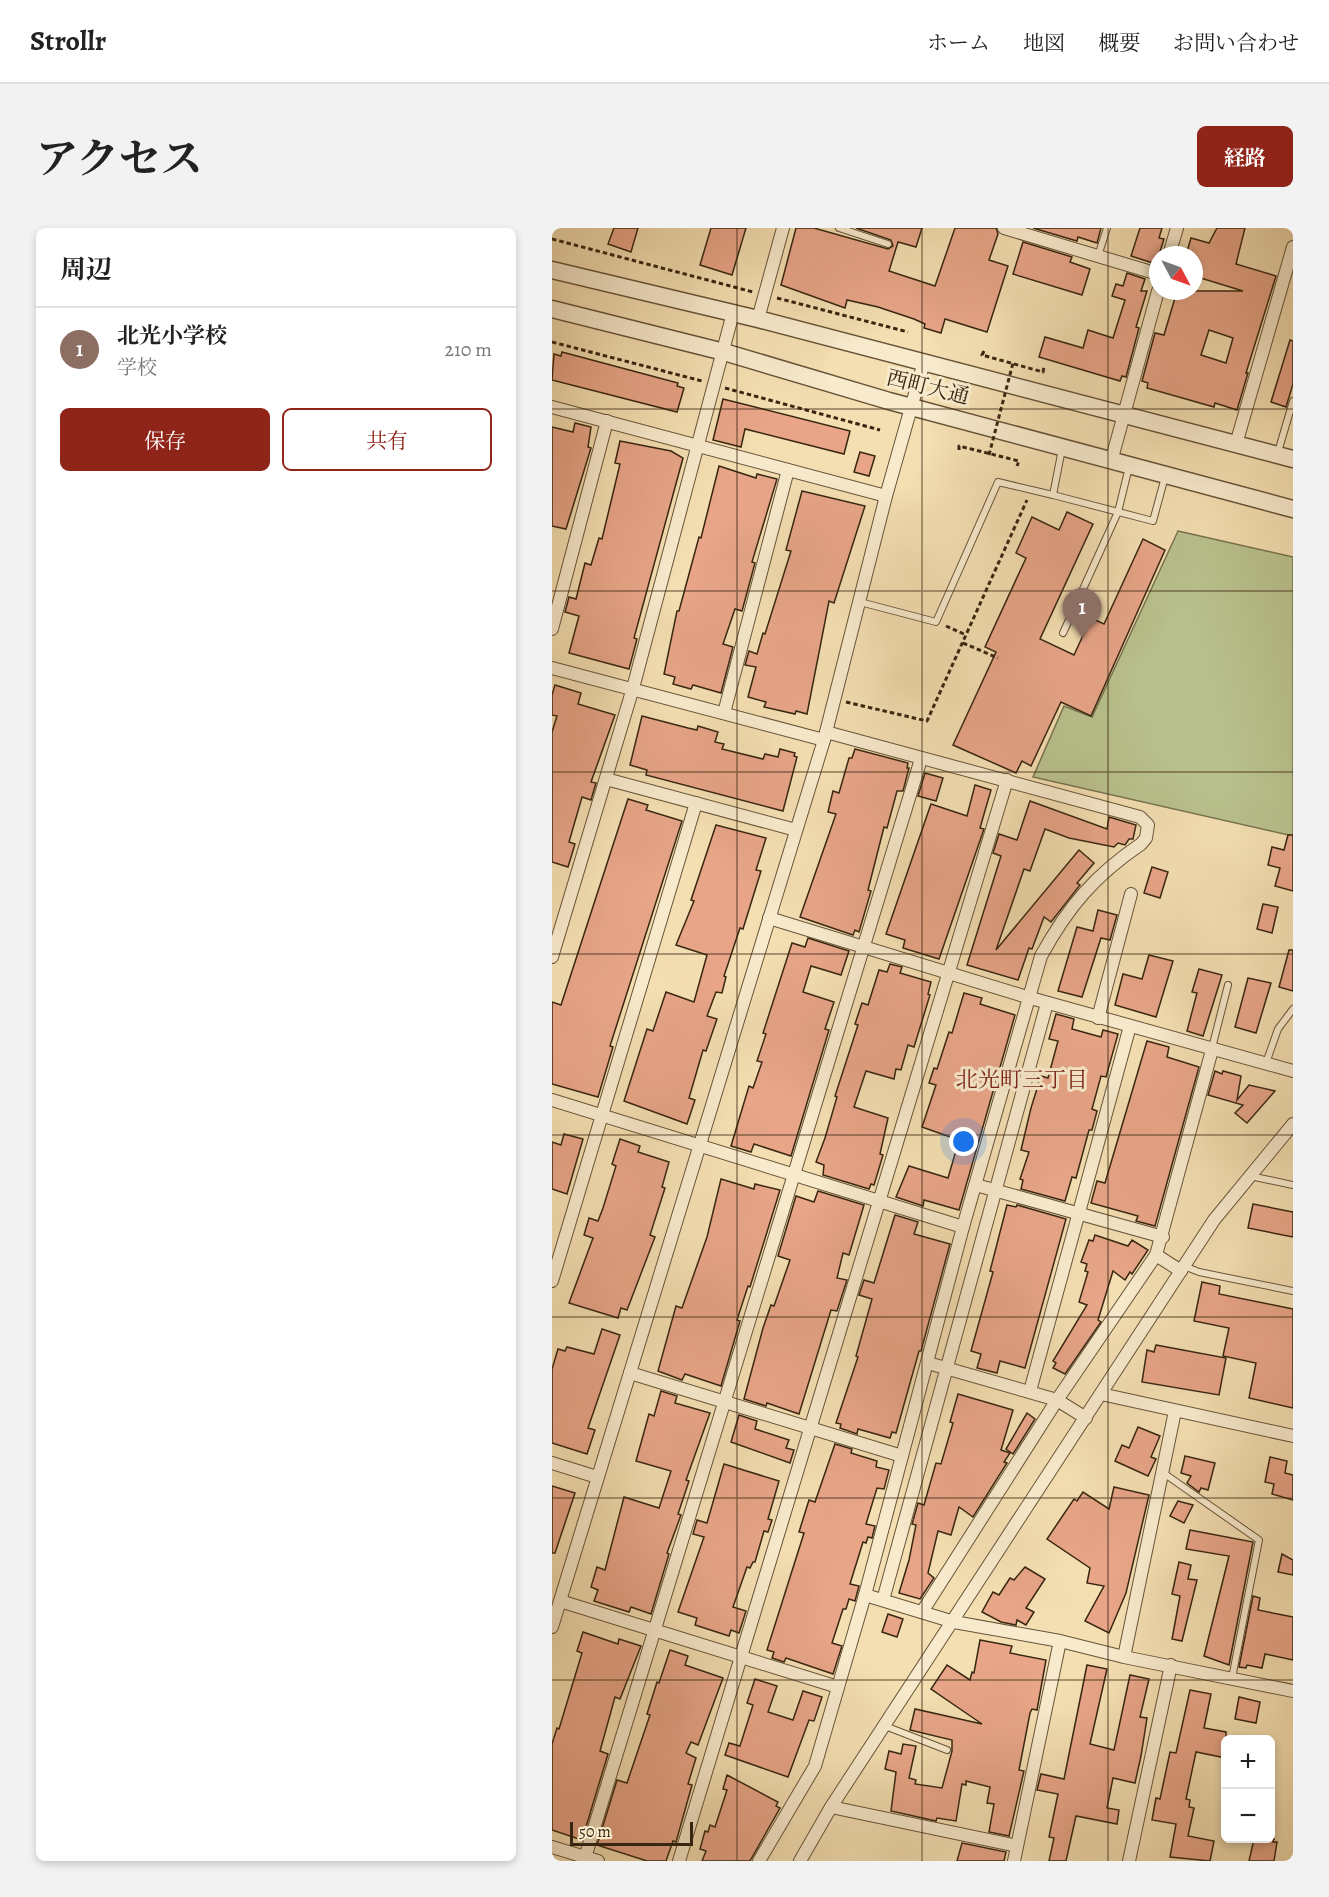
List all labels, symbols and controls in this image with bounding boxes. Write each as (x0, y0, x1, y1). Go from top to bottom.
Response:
text: Strollr (30, 22, 106, 60)
text: ホーム (927, 29, 990, 57)
text: 地図 (1023, 29, 1065, 57)
text: 概要 (1098, 29, 1140, 57)
text: お問い合わせ (1173, 29, 1299, 57)
button: 経路 (1197, 126, 1293, 187)
text: アクセス (36, 130, 203, 187)
north arrow (1149, 246, 1203, 300)
text: 周辺 (60, 252, 112, 287)
text: 北光小学校 (117, 321, 227, 351)
text: 1 (76, 336, 83, 363)
text: 210 m (444, 336, 492, 363)
text: 学校 (117, 354, 157, 381)
street label: 西町大通 (884, 363, 972, 411)
button: 保存 (60, 408, 270, 471)
button: 共有 (282, 408, 492, 471)
pin: 1 (1062, 588, 1102, 638)
district label: 北光町三丁目 (956, 1065, 1088, 1095)
your location (949, 1127, 978, 1156)
map controls (1221, 1735, 1275, 1843)
button: + (1221, 1735, 1275, 1789)
button: − (1221, 1789, 1275, 1843)
scale bar (570, 1819, 693, 1846)
text: 50 m (579, 1821, 611, 1843)

